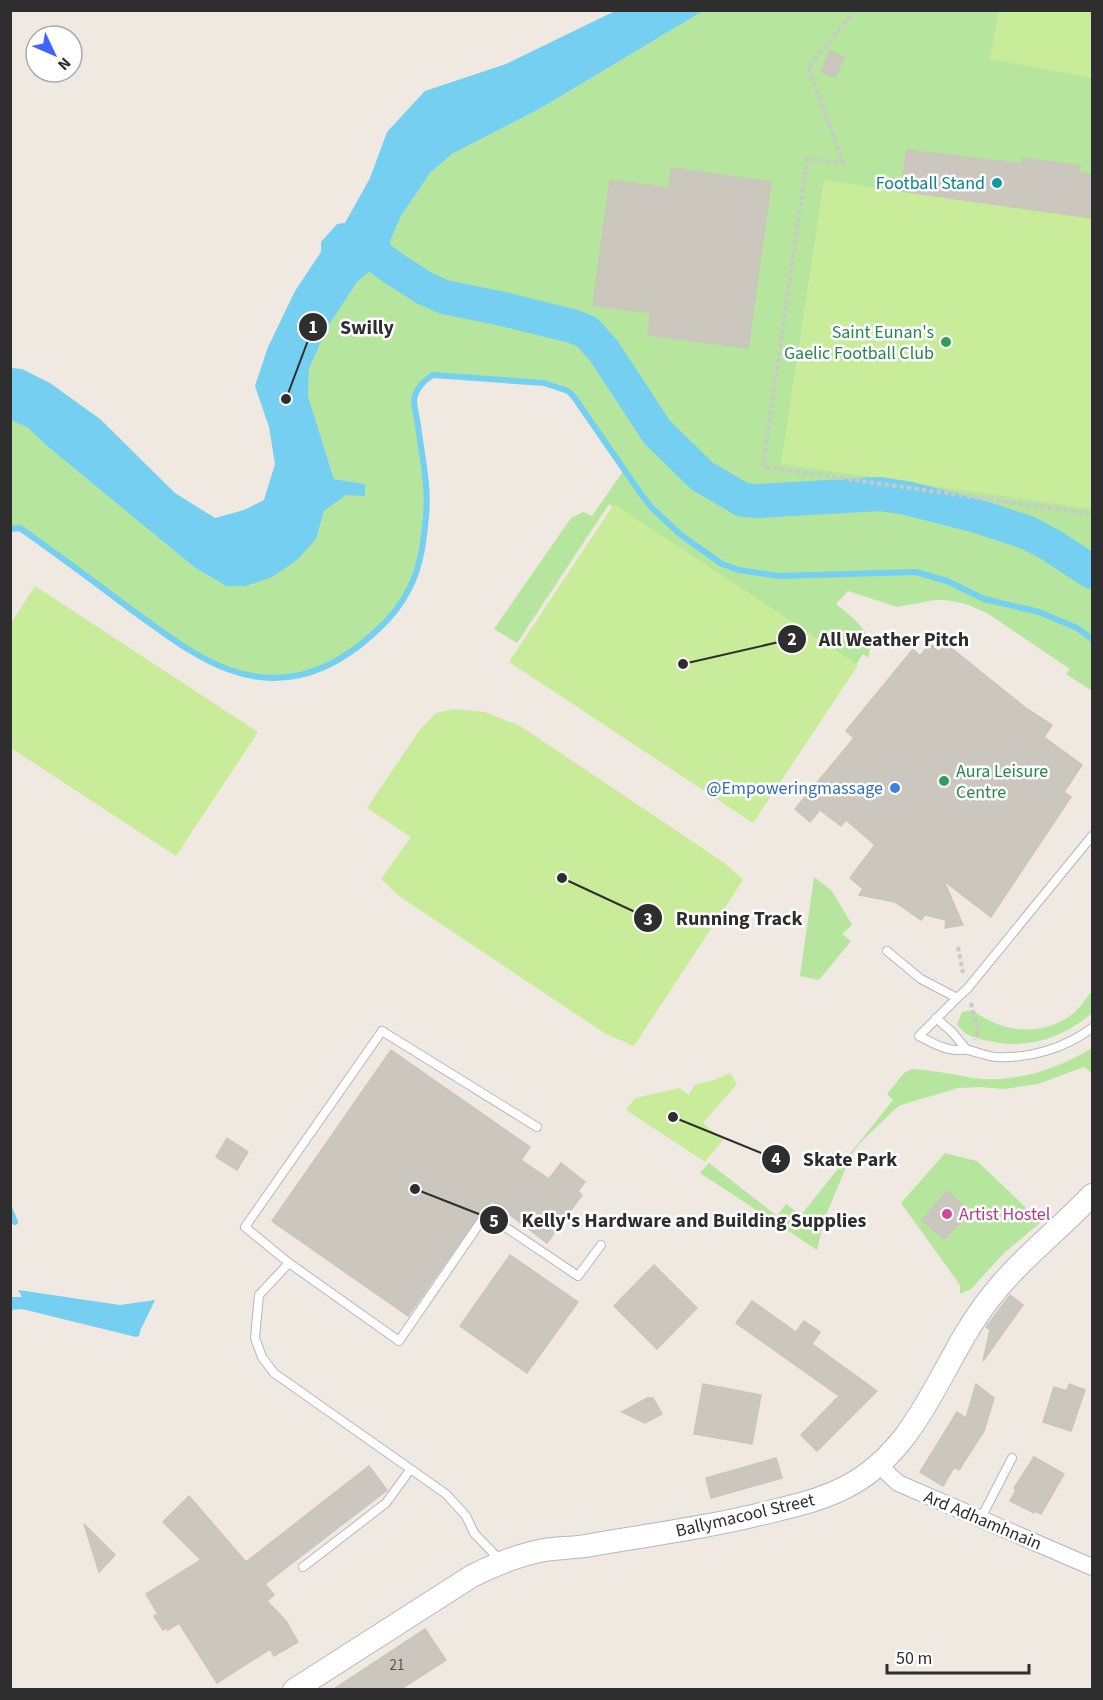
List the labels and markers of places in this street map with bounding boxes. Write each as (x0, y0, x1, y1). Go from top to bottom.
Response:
place label: Football Stand (876, 171, 985, 196)
marker: Football Stand (990, 176, 1004, 190)
callout: Swilly (298, 308, 406, 346)
place label: Saint Eunan's Gaelic Football Club (784, 320, 934, 366)
marker: Saint Eunan's Gaelic Football Club (939, 335, 953, 349)
callout: All Weather Pitch (777, 620, 982, 658)
place label: Aura Leisure Centre (956, 759, 1048, 805)
marker: Aura Leisure Centre (937, 774, 951, 788)
place label: @Empoweringmassage (706, 776, 883, 801)
marker: @Empoweringmassage (888, 781, 902, 795)
callout: Running Track (633, 899, 814, 937)
callout: Skate Park (761, 1140, 910, 1178)
callout: Kelly's Hardware and Building Supplies (479, 1201, 878, 1239)
place label: Artist Hostel (959, 1202, 1050, 1227)
marker: Artist Hostel (940, 1207, 954, 1221)

